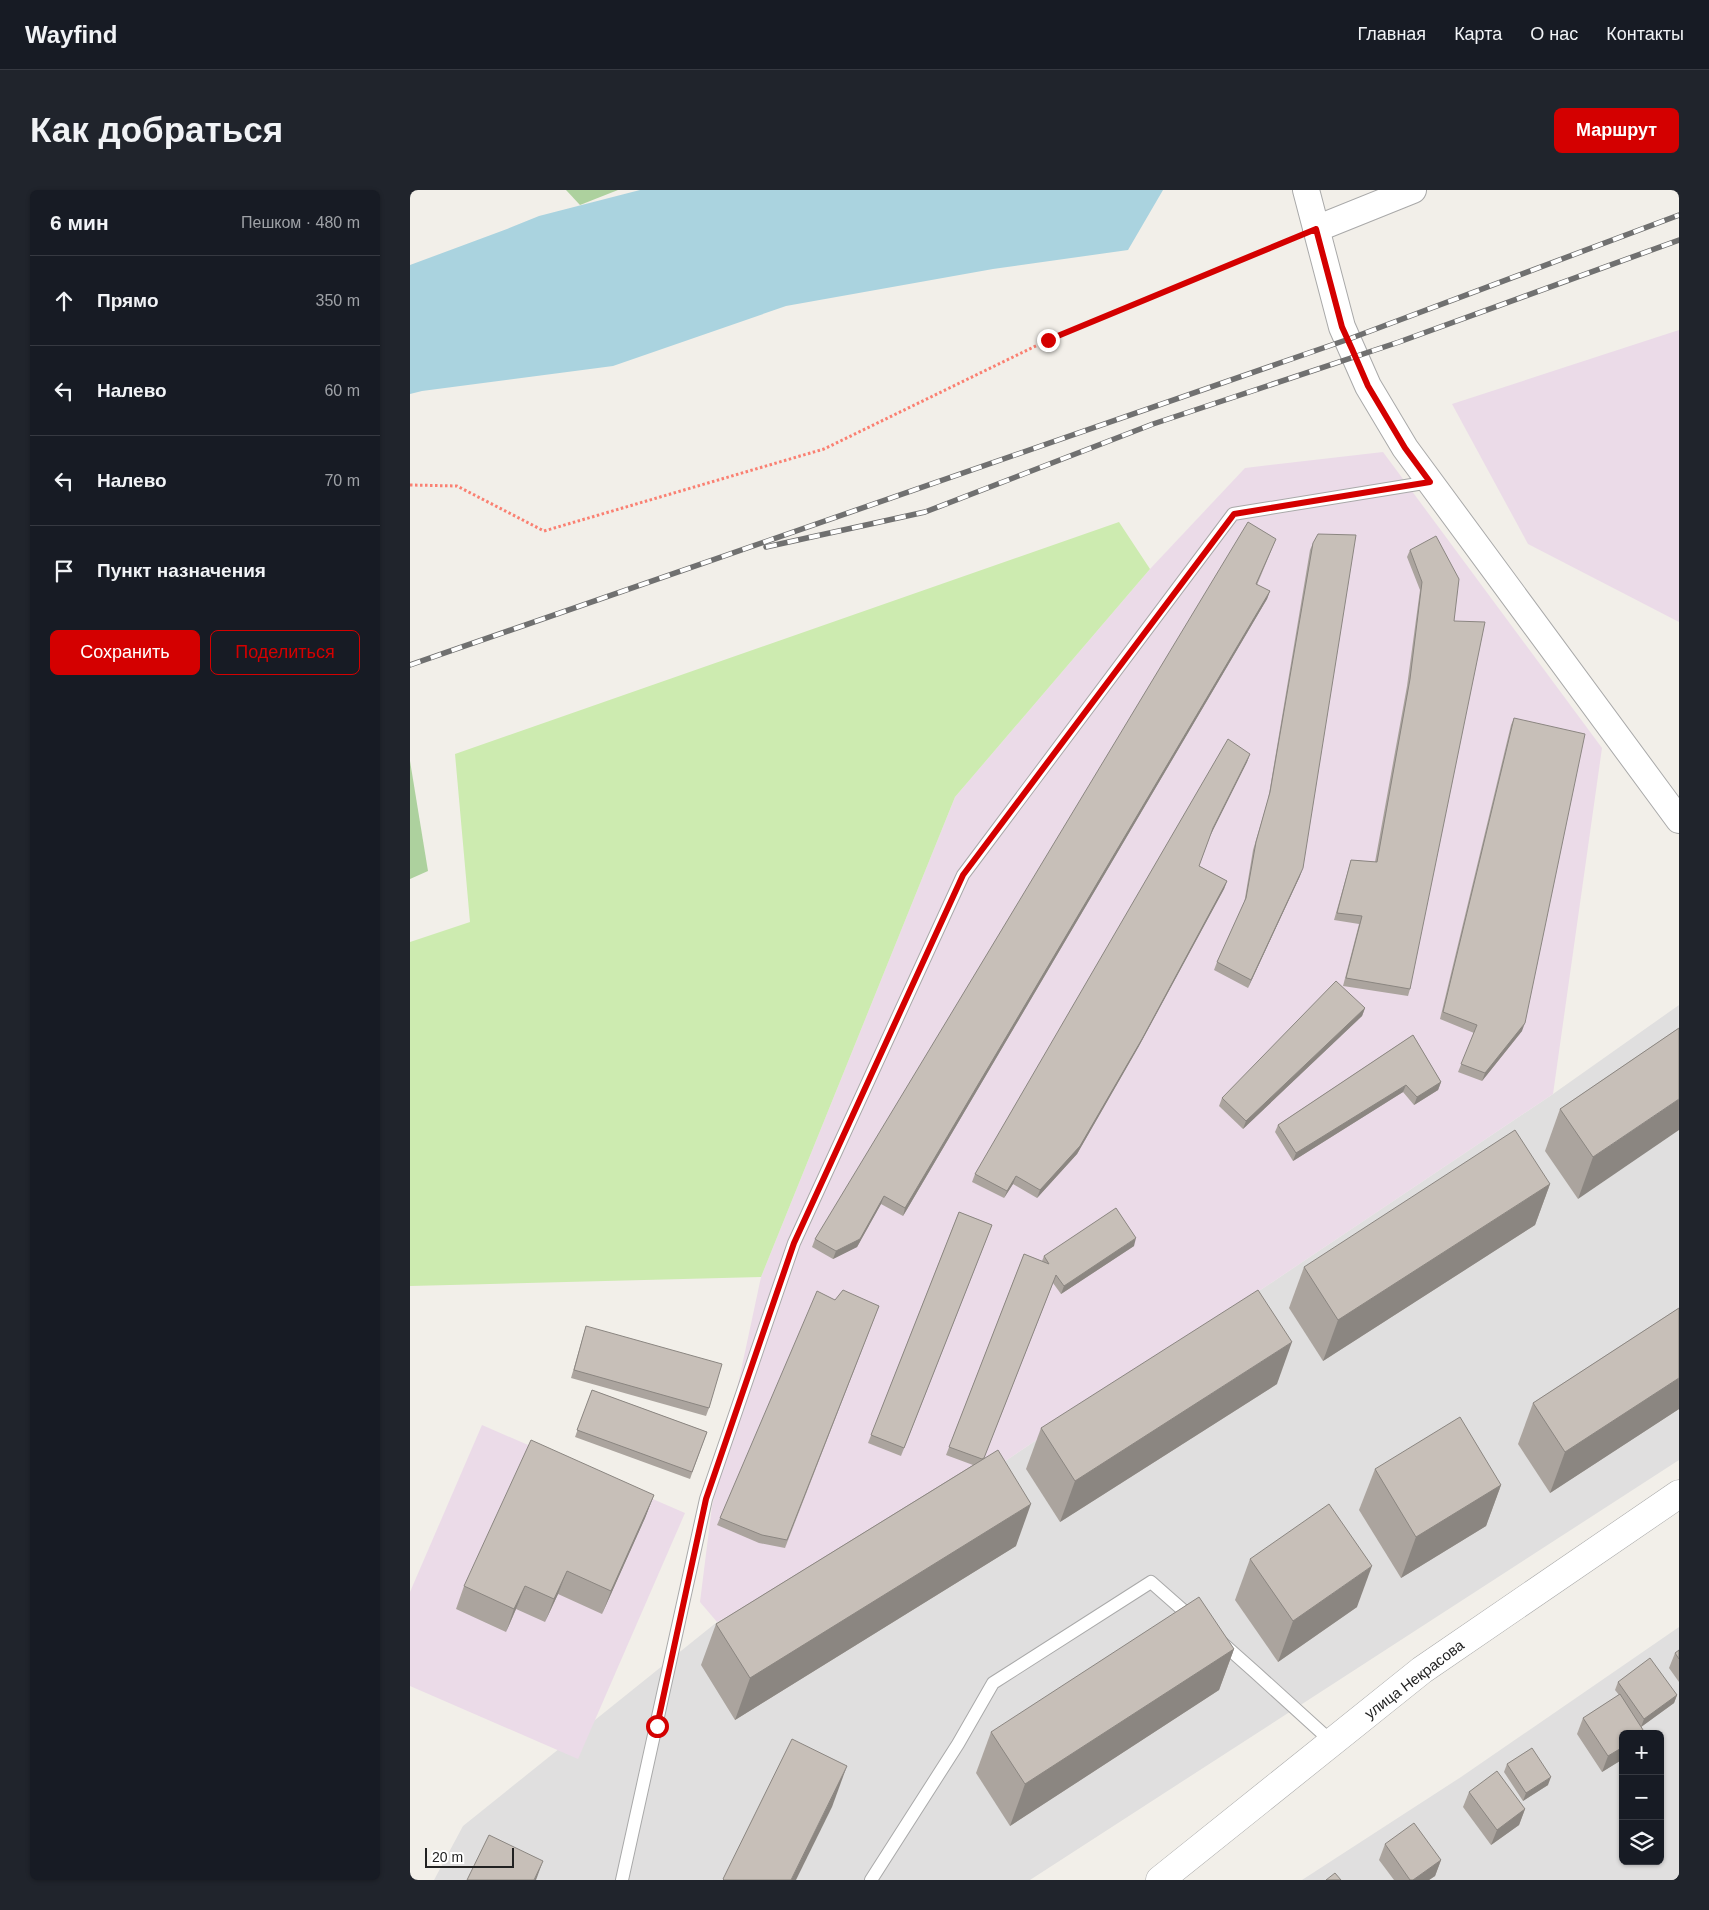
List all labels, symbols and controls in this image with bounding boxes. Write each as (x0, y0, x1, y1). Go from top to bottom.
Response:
text: Wayfind (25, 21, 117, 48)
text: Главная (1358, 24, 1426, 44)
text: Карта (1454, 24, 1502, 44)
text: О нас (1530, 24, 1578, 44)
text: Контакты (1606, 24, 1684, 44)
button: Маршрут (1554, 108, 1679, 153)
text: Как добраться (30, 110, 283, 149)
text: 6 мин (50, 211, 109, 234)
text: Пешком · 480 m (241, 214, 360, 231)
icon: ahead (50, 287, 78, 315)
text: Прямо (97, 290, 159, 311)
text: 350 m (316, 292, 360, 309)
route end (1037, 329, 1060, 352)
icon: left (50, 377, 78, 405)
text: Налево (97, 380, 167, 401)
text: 60 m (324, 382, 360, 399)
icon: left (50, 467, 78, 495)
text: Налево (97, 470, 167, 491)
text: 70 m (324, 472, 360, 489)
icon: arrive (50, 557, 78, 585)
text: Пункт назначения (97, 560, 266, 581)
button: Сохранить (50, 630, 200, 675)
button: Поделиться (210, 630, 360, 675)
street label: улица Некрасова (1361, 1636, 1468, 1722)
route start (646, 1715, 669, 1738)
map controls (1619, 1730, 1664, 1865)
button: + (1619, 1730, 1664, 1775)
button: − (1619, 1775, 1664, 1820)
button: layers (1619, 1820, 1664, 1865)
scale bar (425, 1845, 514, 1868)
text: 20 m (432, 1849, 463, 1865)

